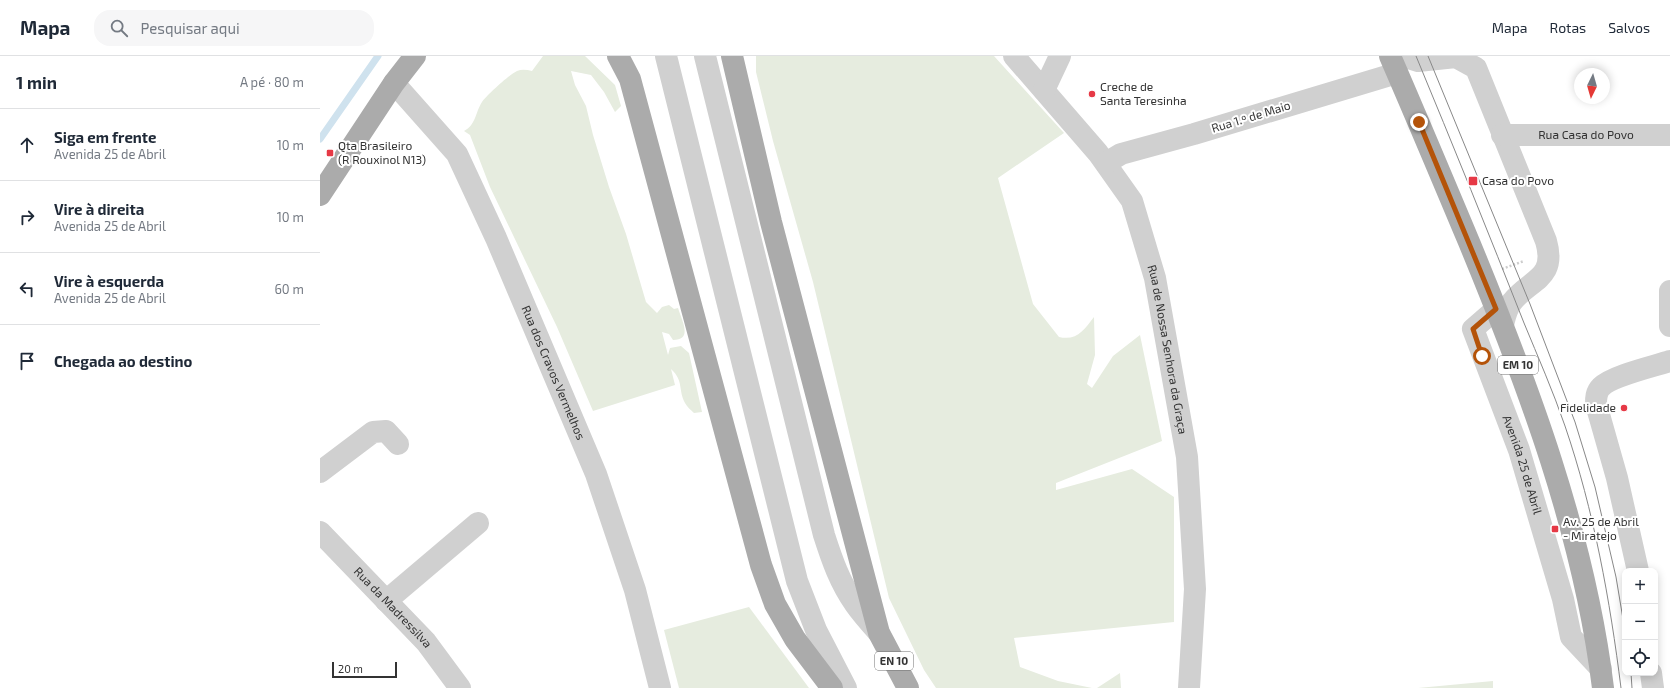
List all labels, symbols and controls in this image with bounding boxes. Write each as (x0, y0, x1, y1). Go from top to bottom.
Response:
search box (94, 10, 374, 46)
text: Mapa (20, 16, 70, 39)
icon: search (108, 17, 130, 39)
text: Pesquisar aqui (140, 19, 240, 37)
text: Mapa (1492, 19, 1528, 36)
text: Rotas (1550, 19, 1586, 36)
text: Salvos (1608, 19, 1650, 36)
north arrow (1574, 68, 1610, 104)
text: 1 min (16, 72, 57, 92)
text: A pé · 80 m (240, 74, 304, 90)
place label: Creche de Santa Teresinha (1100, 79, 1187, 107)
marker: Creche de Santa Teresinha (1087, 89, 1097, 99)
street label: Rua 1.º de Maio (1209, 97, 1292, 135)
route end (1410, 113, 1428, 131)
street label: Rua Casa do Povo (1538, 127, 1634, 141)
text: Siga em frente (54, 128, 156, 146)
icon: ahead (16, 134, 38, 156)
text: 10 m (277, 137, 304, 153)
place label: Qta Brasileiro (R Rouxinol N13) (338, 138, 426, 166)
text: Avenida 25 de Abril (54, 146, 166, 162)
marker: Qta Brasileiro (R Rouxinol N13) (325, 148, 335, 158)
place label: Casa do Povo (1482, 173, 1554, 187)
marker: Casa do Povo (1467, 175, 1479, 187)
text: Vire à direita (54, 200, 144, 218)
icon: right (16, 206, 38, 228)
text: 10 m (277, 209, 304, 225)
text: Avenida 25 de Abril (54, 218, 166, 234)
street label: Rua de Nossa Senhora da Graça (1145, 263, 1191, 435)
text: Vire à esquerda (54, 272, 164, 290)
icon: left (16, 278, 38, 300)
text: 60 m (274, 281, 304, 297)
text: Avenida 25 de Abril (54, 290, 166, 306)
street label: Rua dos Cravos Vermelhos (519, 303, 589, 442)
route start (1473, 347, 1491, 365)
icon: arrive (16, 350, 38, 372)
text: Chegada ao destino (54, 352, 192, 370)
road number: EM 10 (1498, 356, 1538, 374)
place label: Fidelidade (1560, 400, 1616, 414)
marker: Fidelidade (1619, 403, 1629, 413)
street label: Avenida 25 de Abril (1500, 413, 1546, 516)
place label: Av. 25 de Abril - Miratejo (1563, 514, 1639, 543)
marker: Av. 25 de Abril - Miratejo (1550, 524, 1560, 534)
street label: Rua da Madressilva (352, 564, 436, 650)
map controls (1622, 568, 1658, 676)
button: + (1622, 568, 1658, 604)
button: − (1622, 604, 1658, 640)
button: locate (1622, 640, 1658, 676)
road number: EN 10 (875, 652, 913, 670)
scale bar (332, 660, 397, 679)
text: 20 m (338, 662, 363, 675)

